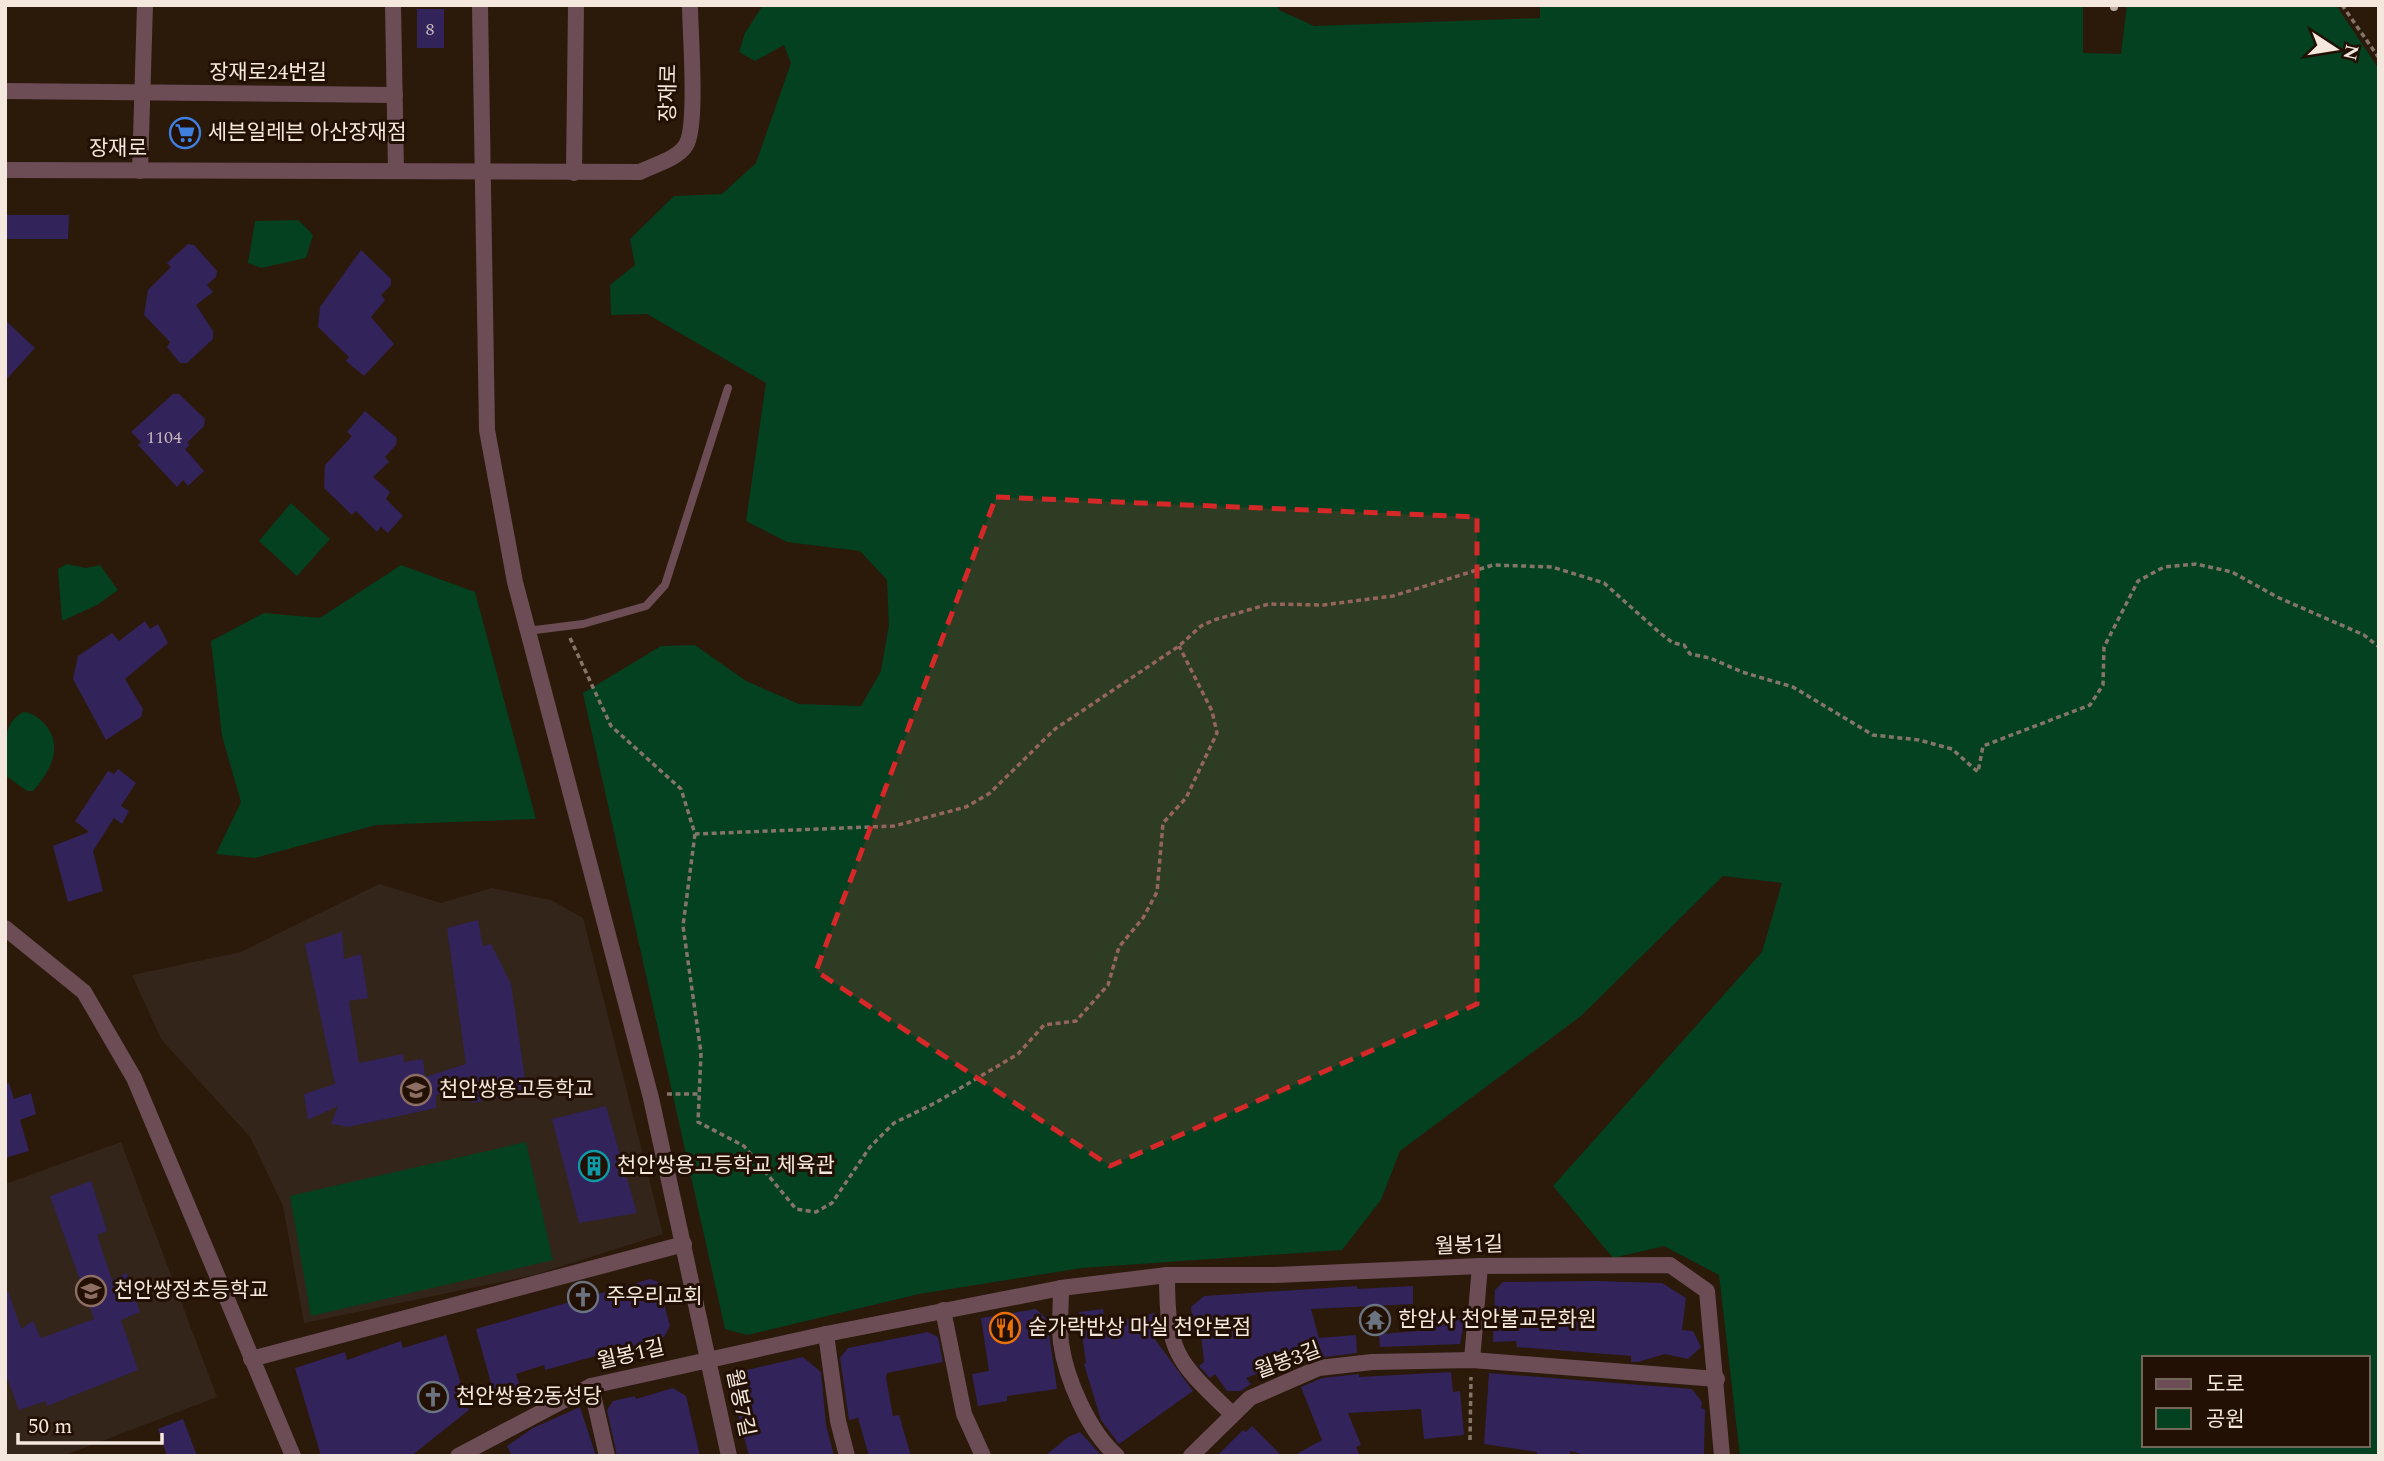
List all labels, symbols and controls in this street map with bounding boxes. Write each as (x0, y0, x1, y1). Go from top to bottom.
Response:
north arrow (2300, 14, 2370, 84)
house number: 8 (426, 16, 435, 43)
text: N (2334, 42, 2366, 63)
street label: 장재로24번길 (209, 57, 327, 89)
street label: 장재로 (652, 64, 686, 122)
supermarket icon: 세븐일레븐 아산장재점 (168, 116, 202, 150)
place label: 세븐일레븐 아산장재점 (208, 117, 406, 149)
street label: 장재로 (89, 133, 147, 165)
house number: 1104 (146, 424, 182, 451)
school or university icon: 천안쌍용고등학교 (399, 1073, 433, 1107)
place label: 천안쌍용고등학교 (439, 1074, 594, 1106)
building icon: 천안쌍용고등학교 체육관 (577, 1149, 611, 1183)
place label: 천안쌍용고등학교 체육관 (617, 1150, 835, 1182)
street label: 월봉1길 (1434, 1229, 1504, 1263)
school or university icon: 천안쌍정초등학교 (74, 1274, 108, 1308)
place label: 천안쌍정초등학교 (114, 1275, 269, 1307)
church icon: 주우리교회 (566, 1280, 600, 1314)
place label: 주우리교회 (606, 1281, 703, 1313)
temple icon: 한암사 천안불교문화원 (1358, 1303, 1392, 1337)
place label: 한암사 천안불교문화원 (1398, 1304, 1596, 1336)
restaurant icon: 숟가락반상 마실 천안본점 (988, 1311, 1022, 1345)
place label: 숟가락반상 마실 천안본점 (1028, 1312, 1251, 1344)
street label: 월봉1길 (594, 1332, 668, 1378)
street label: 월봉3길 (1250, 1334, 1326, 1388)
legend (2142, 1356, 2370, 1447)
street label: 월봉7길 (717, 1366, 763, 1440)
text: 도로 (2206, 1369, 2245, 1401)
church icon: 천안쌍용2동성당 (416, 1380, 450, 1414)
place label: 천안쌍용2동성당 (456, 1381, 602, 1413)
scale bar (18, 1402, 161, 1446)
text: 공원 (2206, 1404, 2245, 1436)
text: 50 m (28, 1411, 72, 1443)

